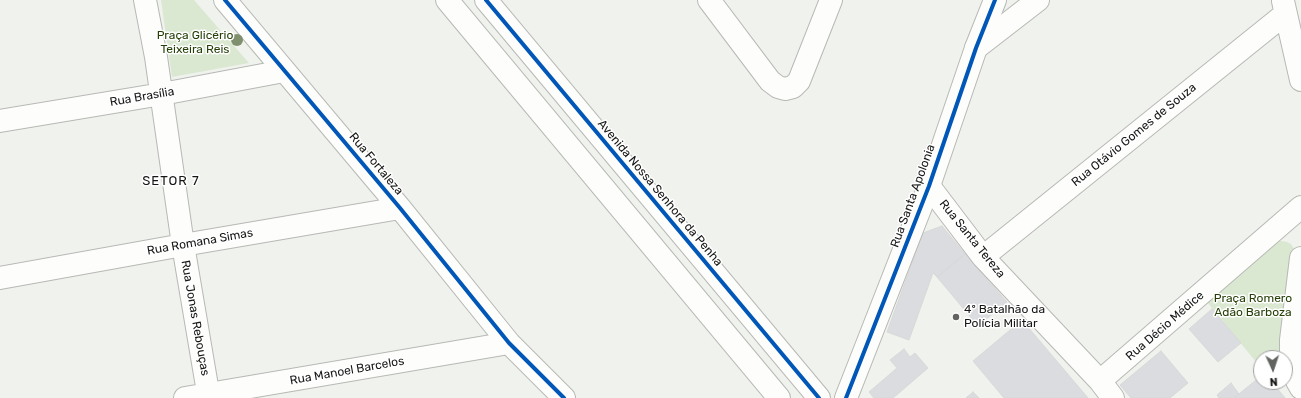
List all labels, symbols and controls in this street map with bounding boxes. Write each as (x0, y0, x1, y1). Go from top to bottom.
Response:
park label: Praça Glicério Teixeira Reis (157, 29, 233, 57)
street label: Rua Otávio Gomes de Souza (1069, 80, 1199, 190)
street label: Rua Brasília (109, 84, 175, 110)
street label: Avenida Nossa Senhora da Penha (594, 117, 726, 269)
street label: Rua Fortaleza (346, 130, 406, 198)
street label: Rua Santa Apolonia (888, 142, 938, 250)
district label: SETOR 7 (142, 173, 200, 189)
street label: Rua Santa Tereza (936, 197, 1008, 281)
street label: Rua Romana Simas (146, 226, 254, 258)
street label: Rua Jonas Rebouças (178, 259, 212, 377)
street label: Rua Décio Médice (1123, 288, 1207, 364)
park label: Praça Romero Adão Barboza (1214, 292, 1292, 320)
place label: 4º Batalhão da Polícia Militar (964, 303, 1045, 331)
marker: 4º Batalhão da Polícia Militar (951, 312, 961, 322)
north arrow (1253, 350, 1293, 390)
street label: Rua Manoel Barcelos (289, 354, 405, 388)
text: N (1269, 375, 1278, 388)

